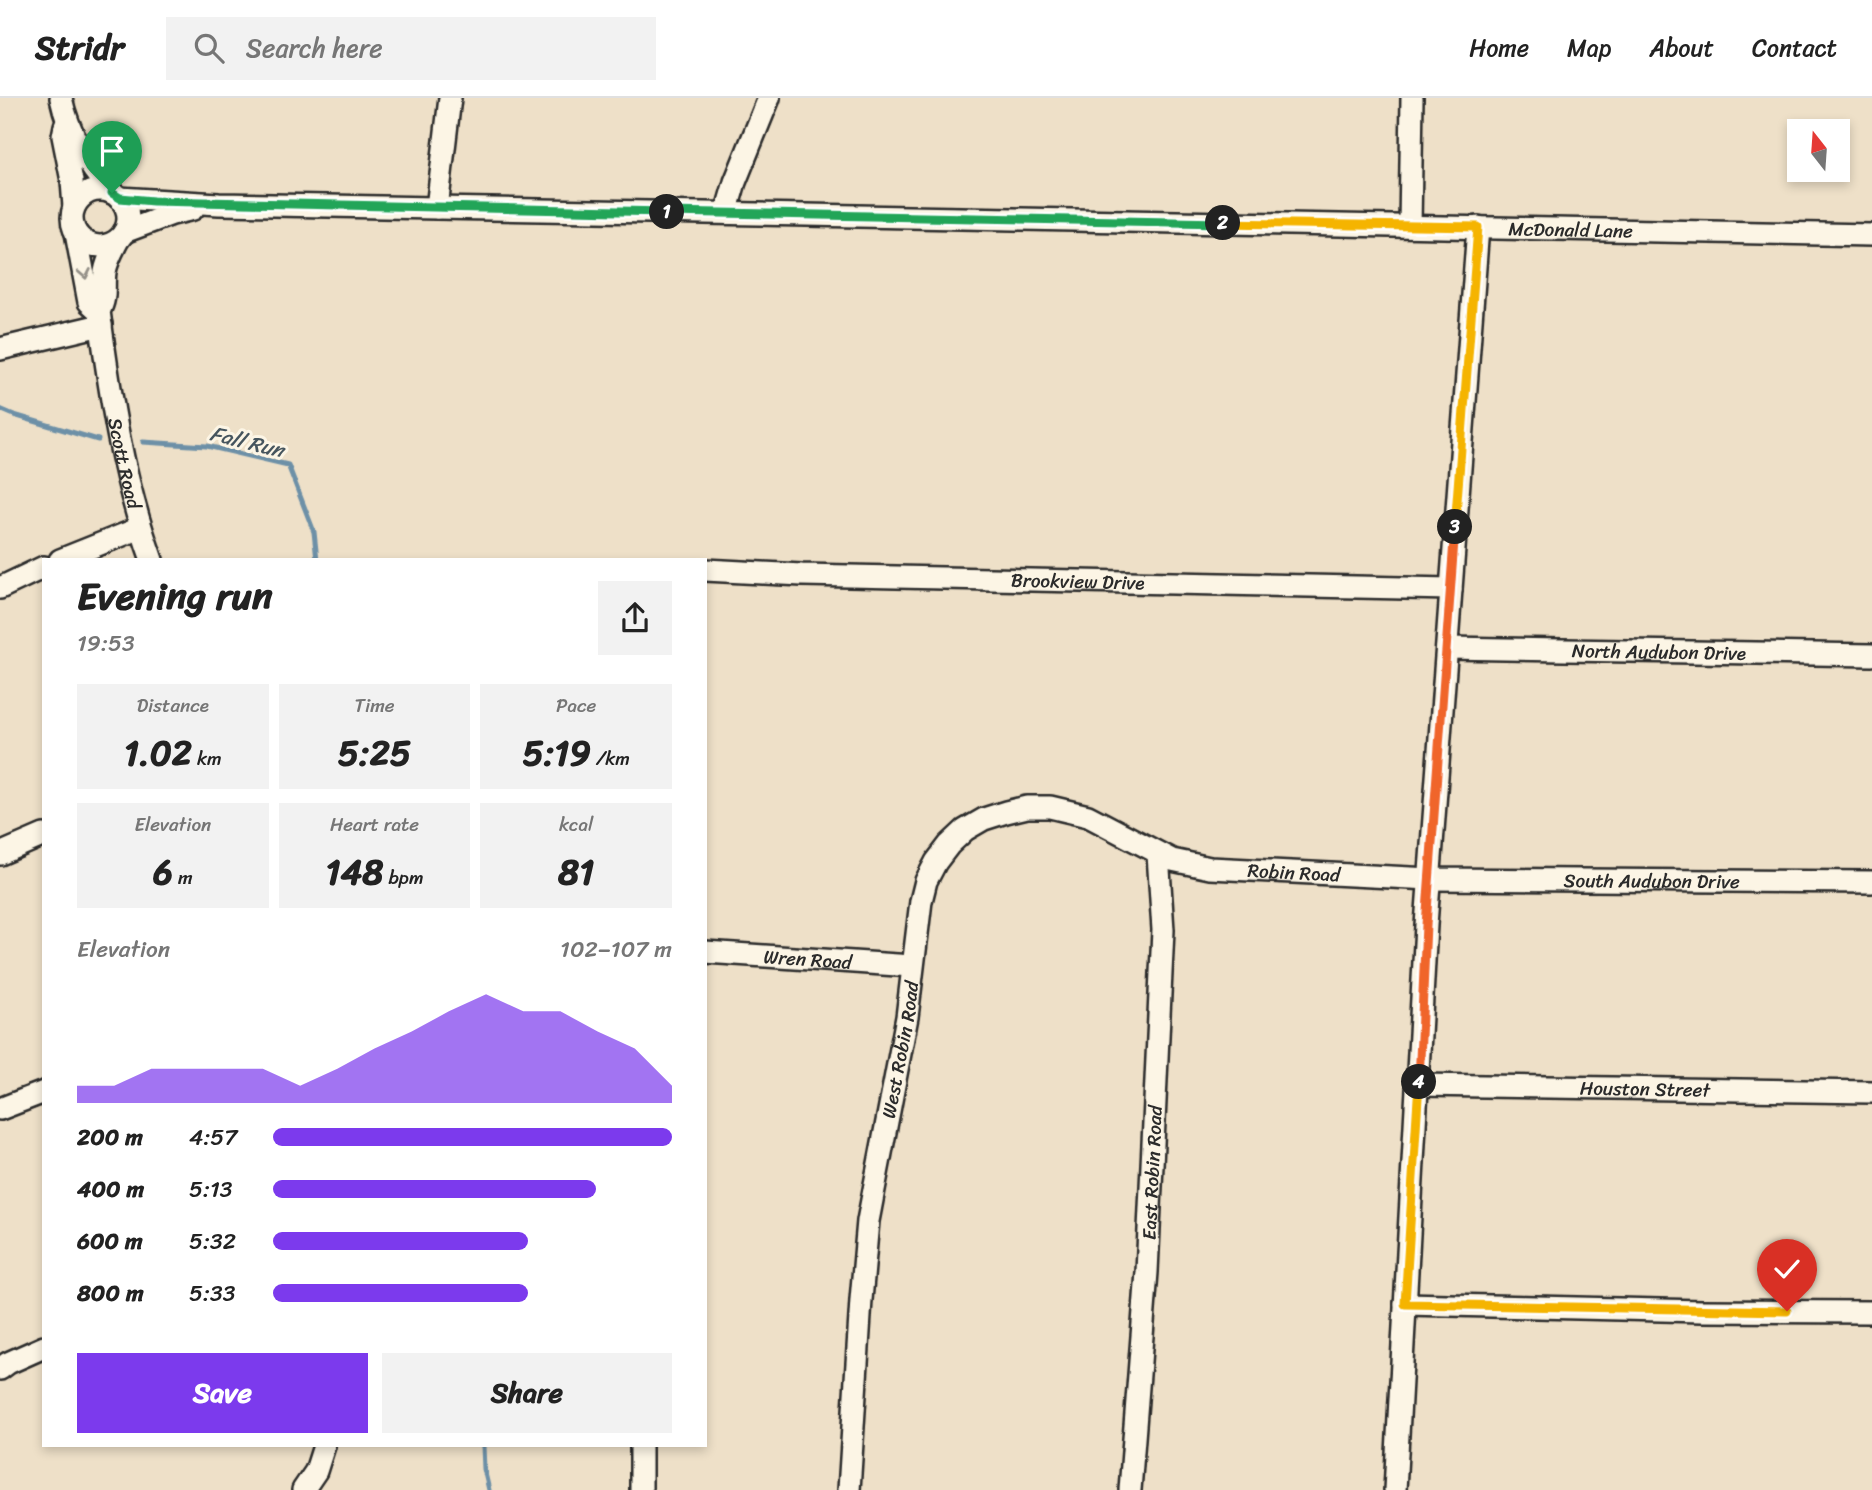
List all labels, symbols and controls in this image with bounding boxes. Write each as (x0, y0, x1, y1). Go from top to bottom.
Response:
search box (166, 17, 656, 80)
text: Stridr (35, 19, 124, 77)
text: Search here (246, 25, 383, 71)
text: Home (1469, 27, 1529, 69)
text: Map (1567, 27, 1611, 69)
text: About (1649, 27, 1714, 69)
text: Contact (1752, 27, 1837, 69)
icon: search (190, 29, 228, 67)
north arrow (1787, 119, 1850, 182)
map controls (1787, 119, 1850, 182)
pin (82, 121, 142, 193)
icon: arrive (93, 132, 131, 170)
pin: 1 (650, 194, 684, 230)
text: 1 (662, 195, 671, 228)
pin: 2 (1206, 206, 1240, 240)
text: 2 (1217, 206, 1228, 239)
street label: McDonald Lane (1508, 212, 1633, 247)
one-way arrow (77, 268, 92, 280)
street label: Scott Road (99, 415, 152, 514)
water label: Fall Run (206, 415, 290, 470)
pin: 3 (1438, 510, 1472, 544)
text: 3 (1449, 510, 1460, 543)
text: Evening run (77, 563, 273, 630)
street label: Brookview Drive (1011, 563, 1145, 599)
button: share (598, 581, 672, 655)
text: 19:53 (77, 623, 135, 664)
street label: North Audubon Drive (1572, 634, 1746, 669)
text: Distance (137, 689, 209, 722)
text: Time (354, 689, 395, 722)
text: Pace (556, 689, 596, 722)
text: 1.02 (124, 722, 192, 784)
text: 5:25 (338, 722, 411, 784)
text: 5:19 (522, 722, 591, 784)
text: km (192, 742, 222, 775)
text: /km (591, 742, 630, 775)
text: Elevation (134, 808, 211, 841)
text: Heart rate (330, 808, 419, 841)
text: kcal (559, 808, 593, 841)
text: 6 (153, 841, 173, 903)
text: 148 (325, 841, 383, 903)
text: 81 (558, 841, 594, 903)
street label: Robin Road (1247, 853, 1343, 891)
text: m (173, 861, 193, 894)
text: bpm (383, 861, 423, 894)
street label: South Audubon Drive (1564, 863, 1740, 898)
text: Elevation (77, 929, 170, 970)
text: 102–107 m (560, 929, 672, 970)
street label: Wren Road (763, 940, 855, 979)
street label: West Robin Road (871, 978, 928, 1121)
pin: 4 (1402, 1065, 1436, 1100)
text: 4 (1413, 1065, 1424, 1098)
street label: Houston Street (1580, 1071, 1712, 1106)
street label: East Robin Road (1132, 1104, 1171, 1241)
text: 200 m (77, 1117, 143, 1158)
text: 4:57 (189, 1117, 238, 1158)
text: 400 m (77, 1169, 144, 1210)
text: 5:13 (189, 1169, 233, 1210)
text: 600 m (77, 1221, 143, 1262)
text: 5:32 (189, 1221, 236, 1262)
pin (1757, 1239, 1817, 1311)
icon: check (1768, 1250, 1806, 1288)
text: 800 m (77, 1273, 144, 1314)
text: 5:33 (189, 1273, 235, 1314)
button: Save (77, 1353, 368, 1433)
button: Share (382, 1353, 672, 1433)

